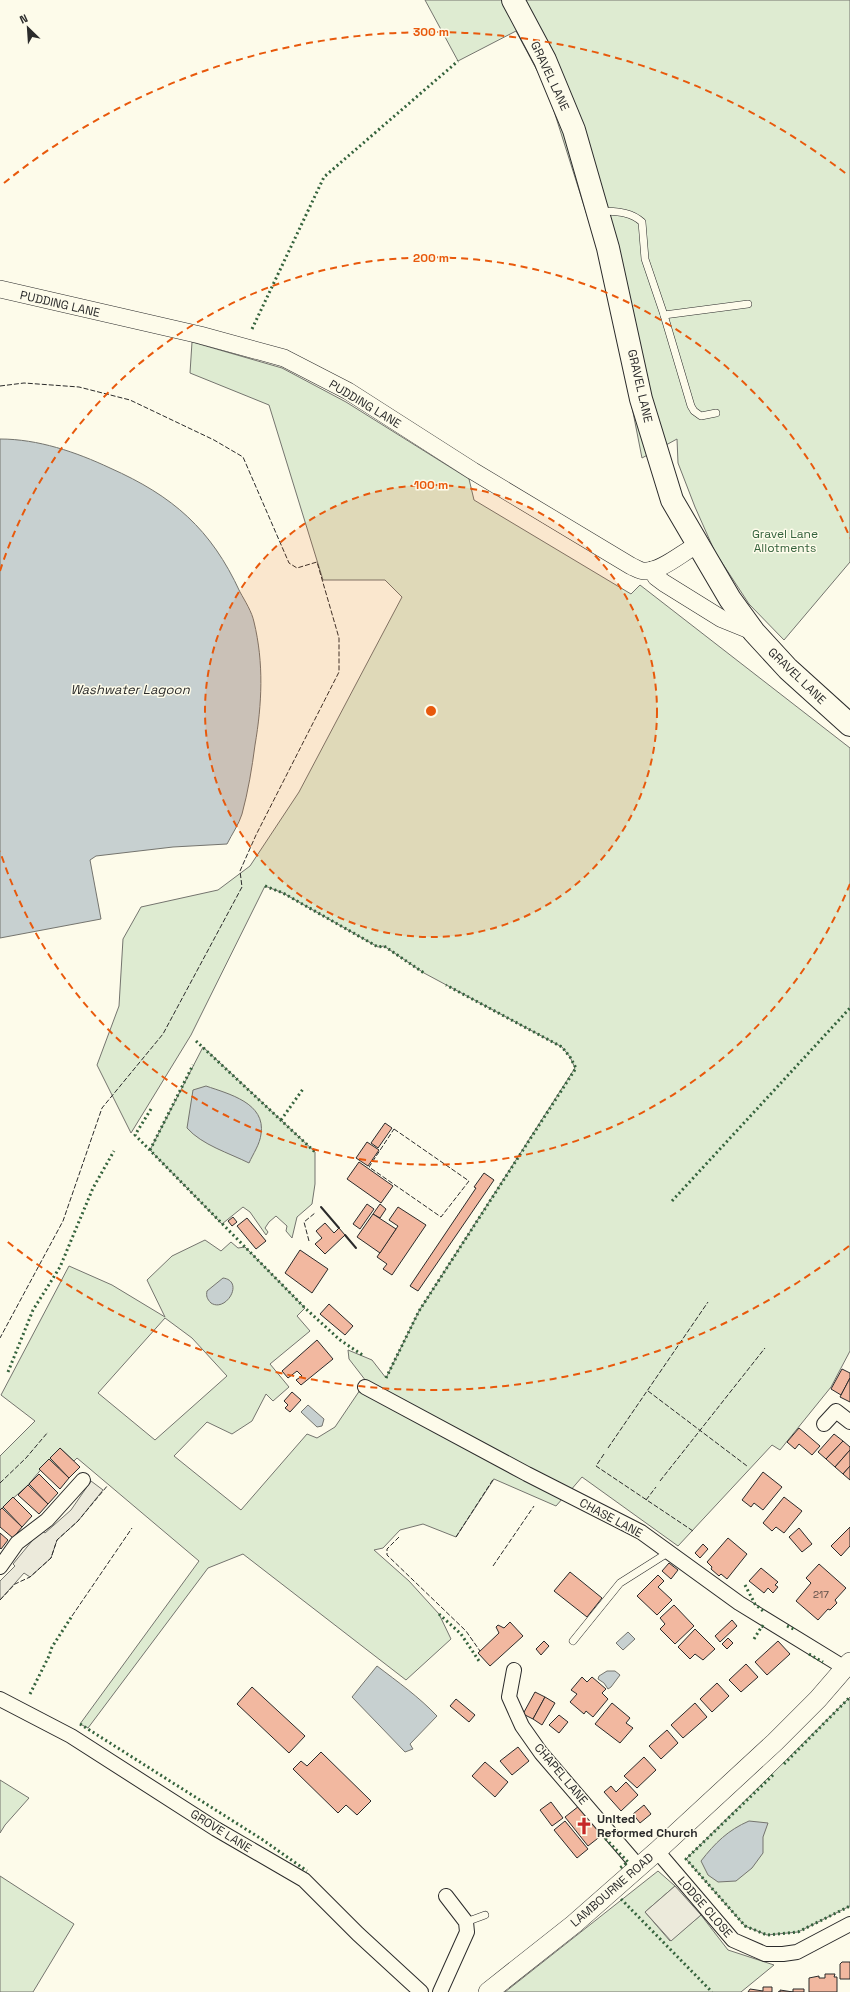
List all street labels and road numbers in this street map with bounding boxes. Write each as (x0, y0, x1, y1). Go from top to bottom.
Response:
street label: GRAVEL LANE (527, 39, 573, 113)
street label: PUDDING LANE (18, 287, 102, 321)
street label: GRAVEL LANE (624, 348, 656, 424)
street label: PUDDING LANE (326, 376, 404, 432)
street label: GRAVEL LANE (765, 644, 830, 708)
street label: CHASE LANE (577, 1495, 645, 1541)
street label: CHAPEL LANE (531, 1740, 591, 1808)
street label: GROVE LANE (187, 1806, 255, 1856)
street label: LAMBOURNE ROAD (567, 1850, 657, 1930)
street label: LODGE CLOSE (674, 1873, 736, 1941)

